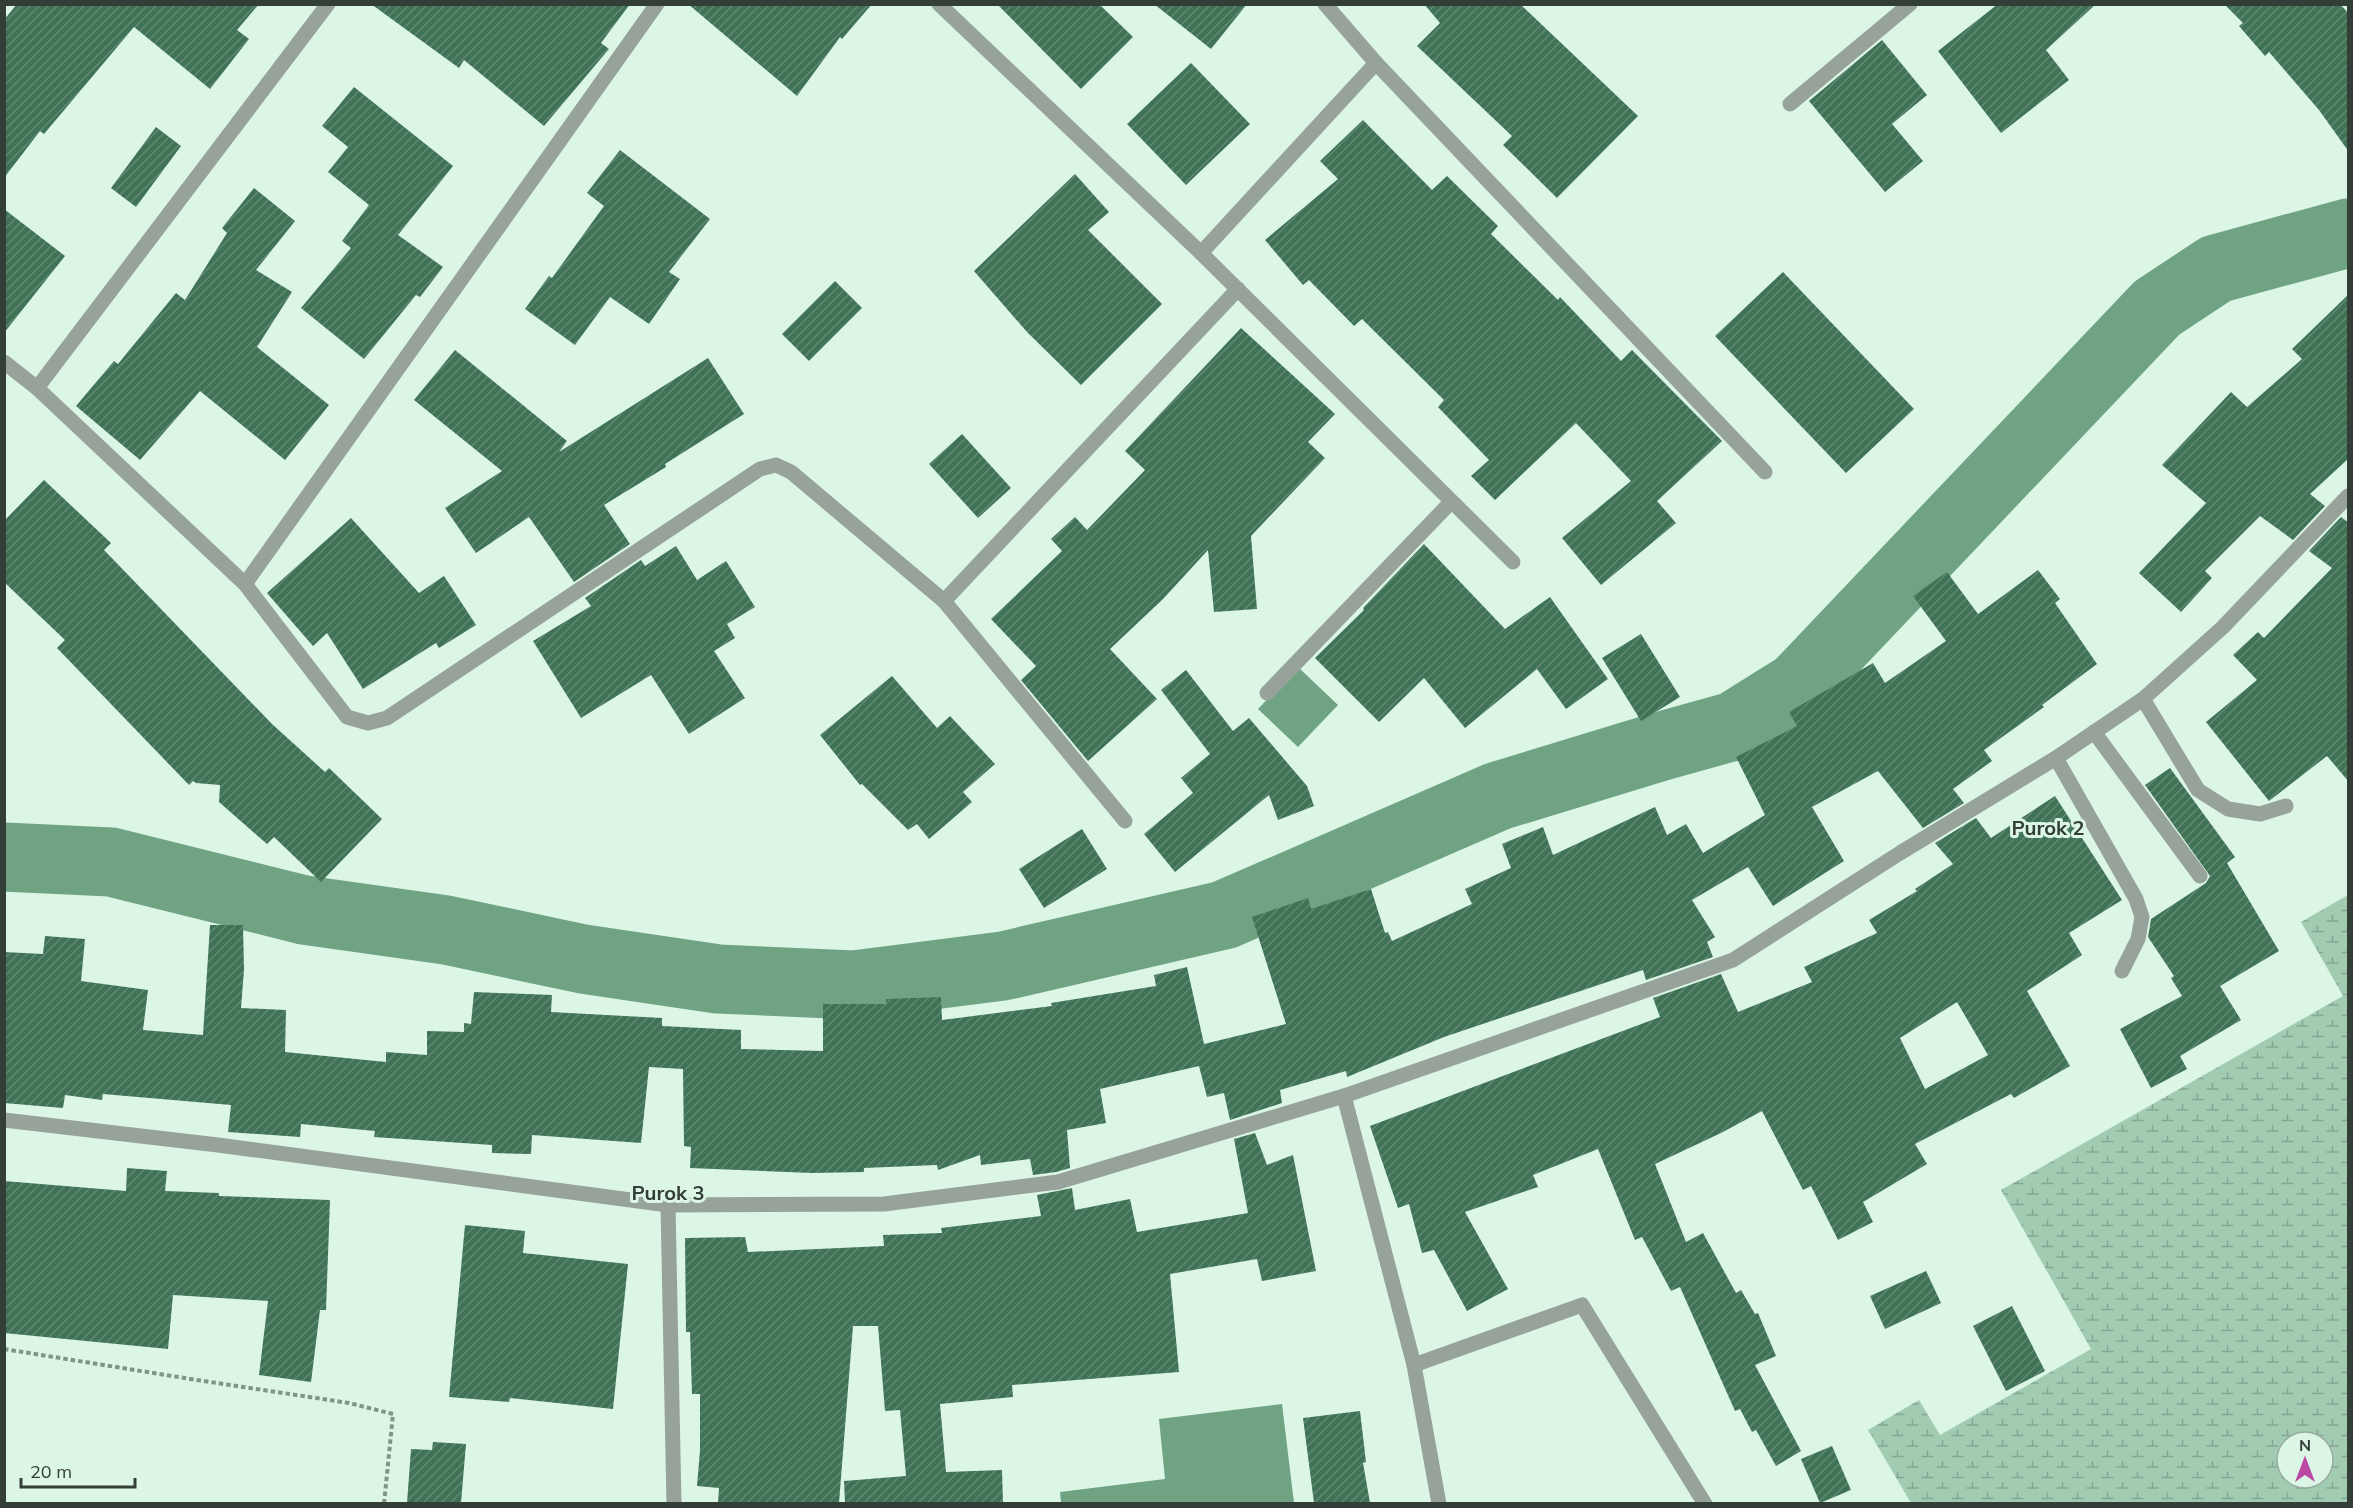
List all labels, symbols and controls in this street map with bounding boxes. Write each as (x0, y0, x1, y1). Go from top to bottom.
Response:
district label: Purok 2 (2011, 815, 2085, 840)
district label: Purok 3 (631, 1180, 705, 1205)
north arrow (2275, 1430, 2335, 1490)
text: N (2299, 1435, 2311, 1455)
scale bar (21, 1451, 135, 1489)
text: 20 m (30, 1460, 72, 1483)

